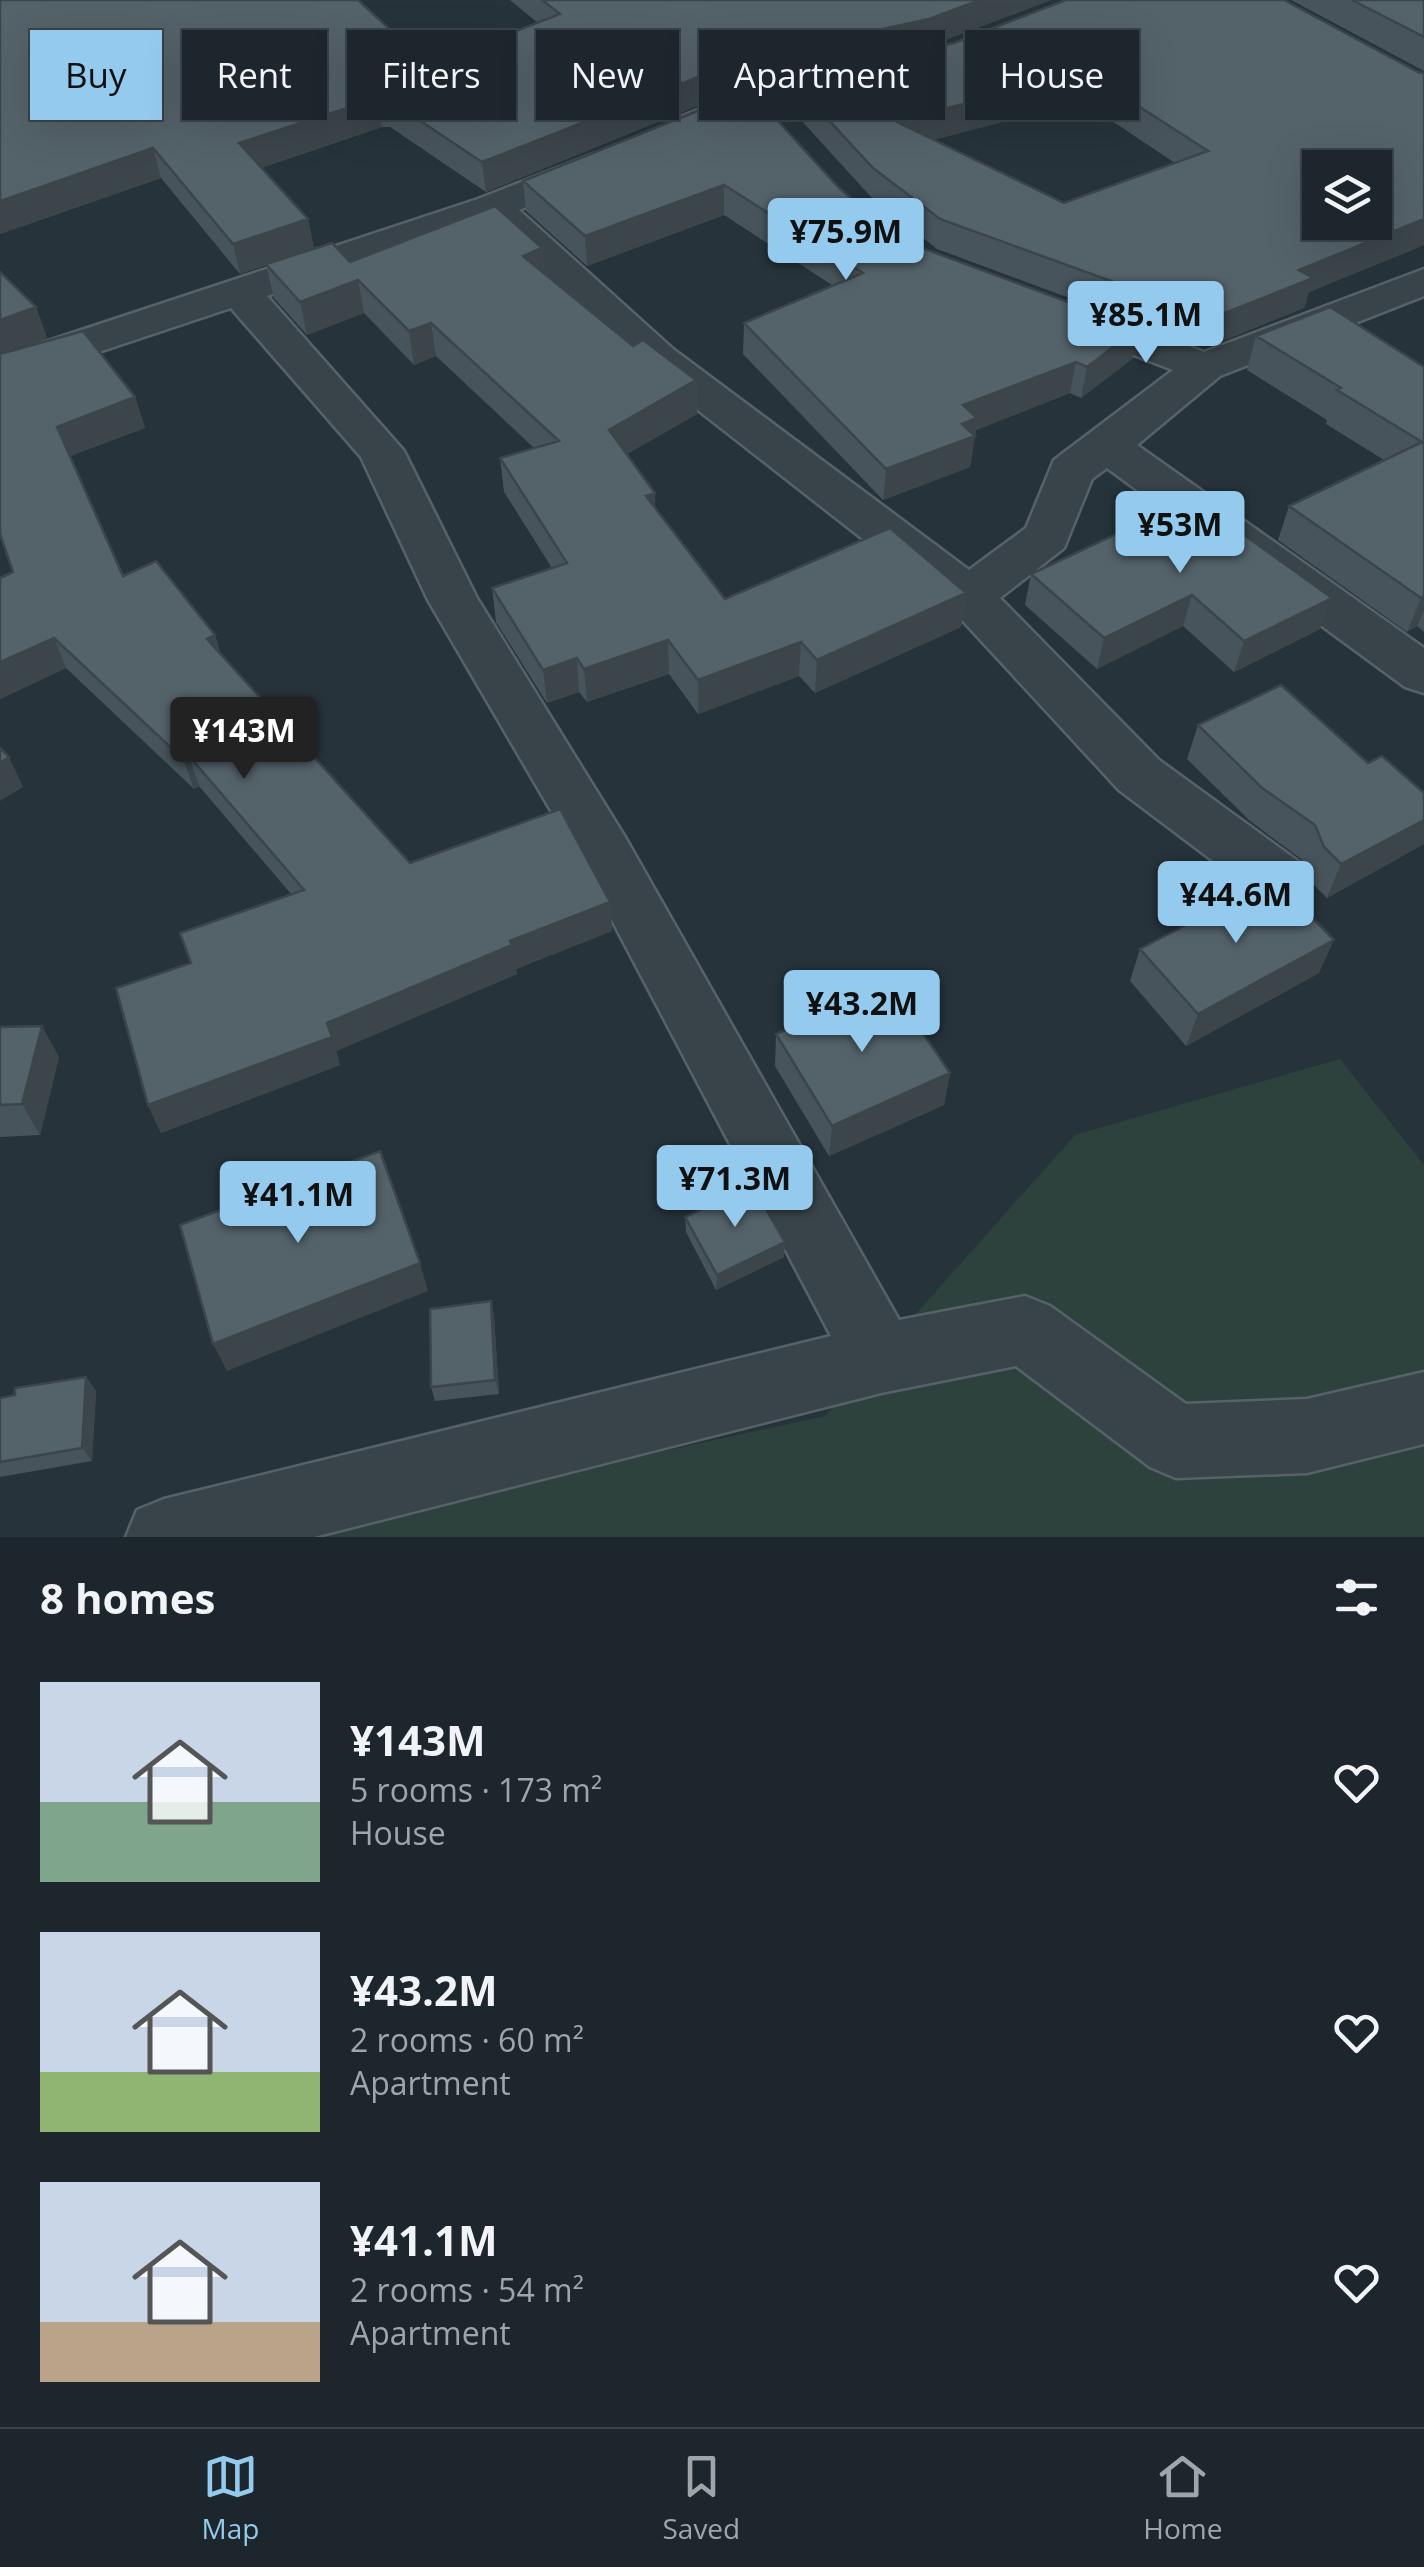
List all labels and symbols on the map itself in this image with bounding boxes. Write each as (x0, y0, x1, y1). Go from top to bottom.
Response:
pin: ¥75.9M (765, 198, 927, 283)
pin: ¥85.1M (1065, 281, 1227, 366)
pin: ¥53M (1121, 491, 1239, 576)
pin: ¥143M (174, 697, 314, 782)
pin: ¥44.6M (1155, 861, 1317, 946)
pin: ¥43.2M (781, 970, 943, 1055)
pin: ¥71.3M (654, 1145, 816, 1230)
pin: ¥41.1M (217, 1161, 379, 1246)

